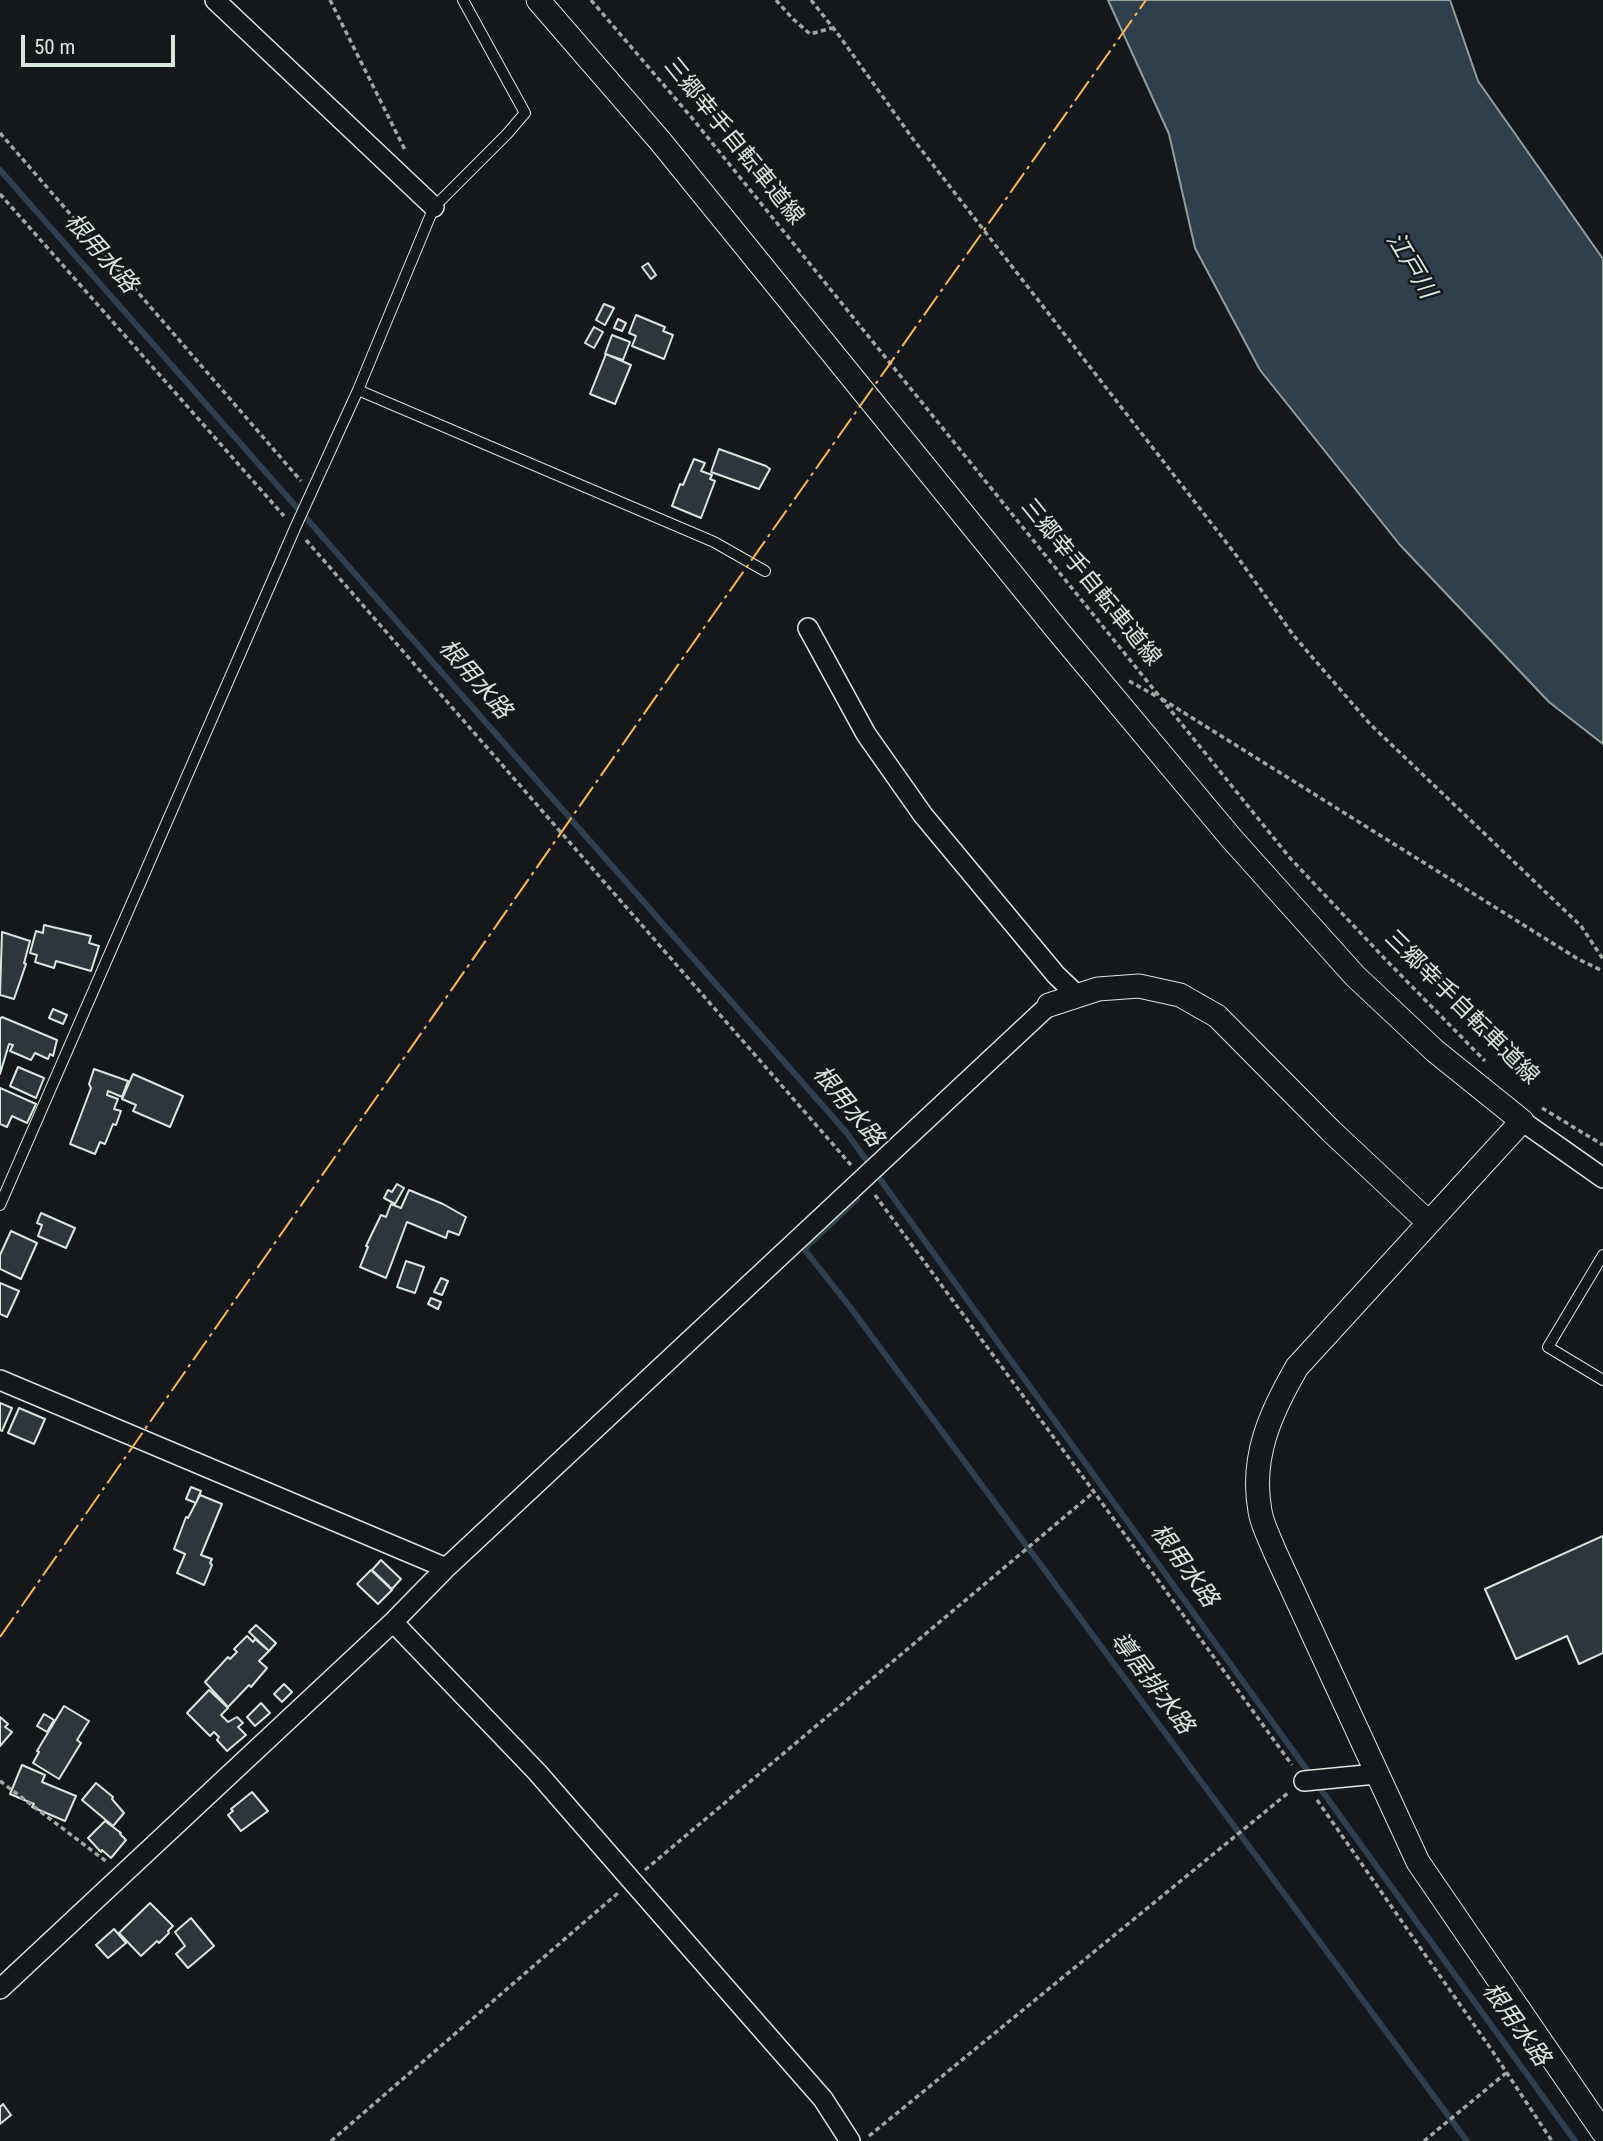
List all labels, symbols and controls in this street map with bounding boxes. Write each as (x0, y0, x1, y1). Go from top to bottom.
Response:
scale bar (24, 21, 178, 65)
text: 50 m (34, 35, 75, 59)
street label: 三郷幸手自転車道線 (657, 53, 809, 231)
water label: 根用水路 (58, 208, 142, 300)
water label: 江戸川 (1379, 228, 1441, 304)
street label: 三郷幸手自転車道線 (1014, 494, 1166, 672)
water label: 根用水路 (432, 634, 516, 726)
street label: 三郷幸手自転車道線 (1378, 925, 1544, 1091)
water label: 根用水路 (806, 1061, 888, 1153)
water label: 根用水路 (1143, 1519, 1223, 1613)
water label: 導居排水路 (1103, 1627, 1199, 1741)
water label: 根用水路 (1475, 1978, 1555, 2072)

